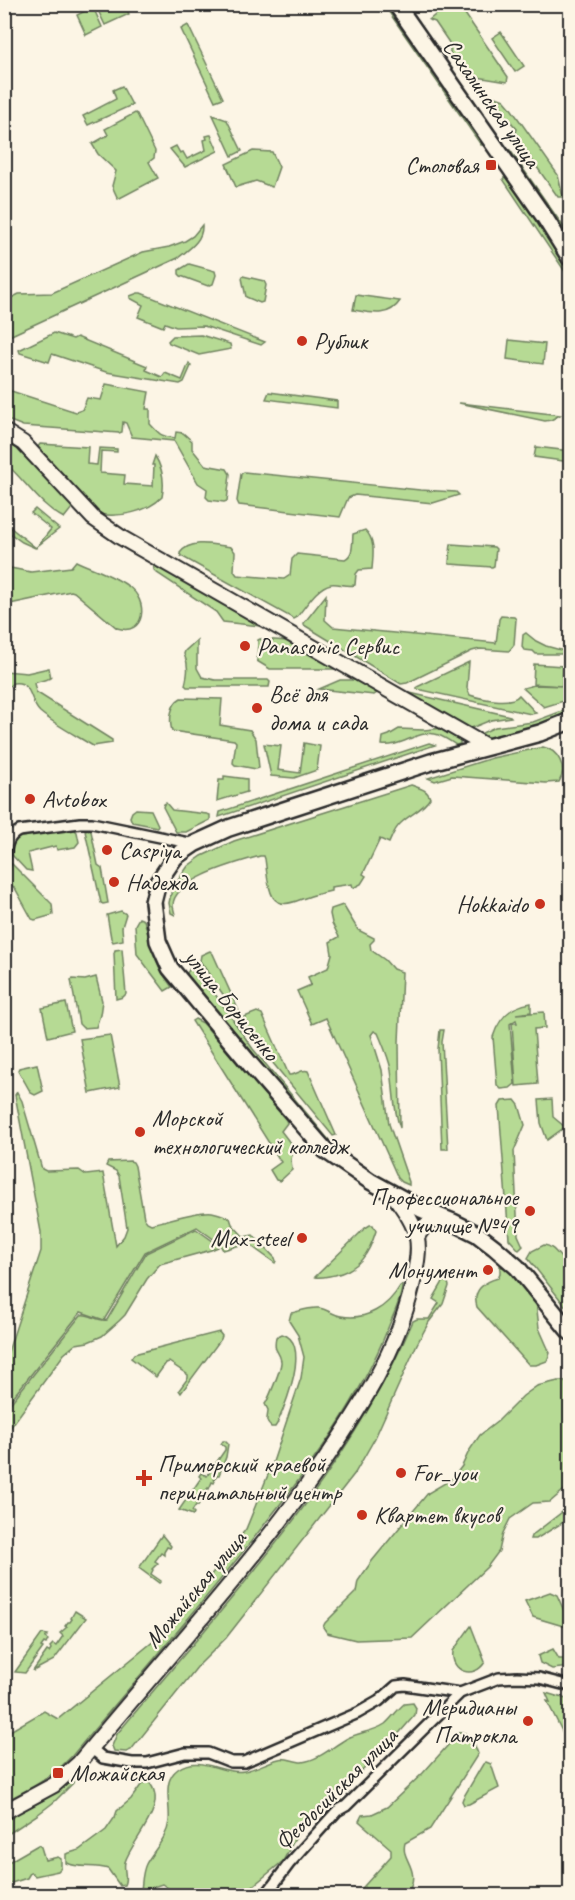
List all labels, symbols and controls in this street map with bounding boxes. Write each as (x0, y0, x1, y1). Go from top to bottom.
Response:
street label: Сахалинская улица (436, 33, 548, 175)
place label: Столовая (406, 150, 480, 180)
marker: Столовая (484, 158, 498, 172)
place label: Рублик (314, 326, 370, 356)
marker: Рублик (295, 334, 309, 348)
place label: Panasonic Сервис (257, 631, 400, 661)
marker: Panasonic Сервис (238, 639, 252, 653)
place label: Всё для дома и сада (269, 679, 369, 737)
marker: Всё для дома и сада (250, 701, 264, 715)
place label: Avtobox (42, 784, 107, 814)
marker: Avtobox (23, 792, 37, 806)
place label: Caspiya (119, 835, 183, 865)
marker: Caspiya (100, 843, 114, 857)
place label: Надежда (126, 867, 198, 897)
marker: Надежда (107, 875, 121, 889)
place label: Hokkaido (456, 889, 530, 919)
marker: Hokkaido (533, 897, 547, 911)
street label: улица Борисенко (176, 941, 287, 1068)
place label: Морской технологический колледж (152, 1103, 351, 1161)
marker: Морской технологический колледж (133, 1125, 147, 1139)
place label: Профессиональное училище №49 (371, 1182, 520, 1240)
marker: Профессиональное училище №49 (523, 1204, 537, 1218)
place label: Max-steel (210, 1223, 294, 1253)
marker: Max-steel (295, 1231, 309, 1245)
place label: Монумент (388, 1255, 478, 1285)
marker: Монумент (481, 1263, 495, 1277)
place label: Приморский краевой перинатальный центр (158, 1449, 343, 1507)
place label: For_you (413, 1458, 479, 1488)
marker: For_you (394, 1466, 408, 1480)
marker: Приморский краевой перинатальный центр (135, 1469, 153, 1487)
place label: Квартет вкусов (374, 1500, 504, 1530)
marker: Квартет вкусов (355, 1508, 369, 1522)
street label: Можайская улица (137, 1523, 254, 1654)
place label: Меридианы Патрокла (422, 1692, 518, 1750)
marker: Меридианы Патрокла (521, 1714, 535, 1728)
street label: Феодосийская улица (268, 1720, 405, 1857)
place label: Можайская (70, 1758, 165, 1788)
marker: Можайская (51, 1766, 65, 1780)

